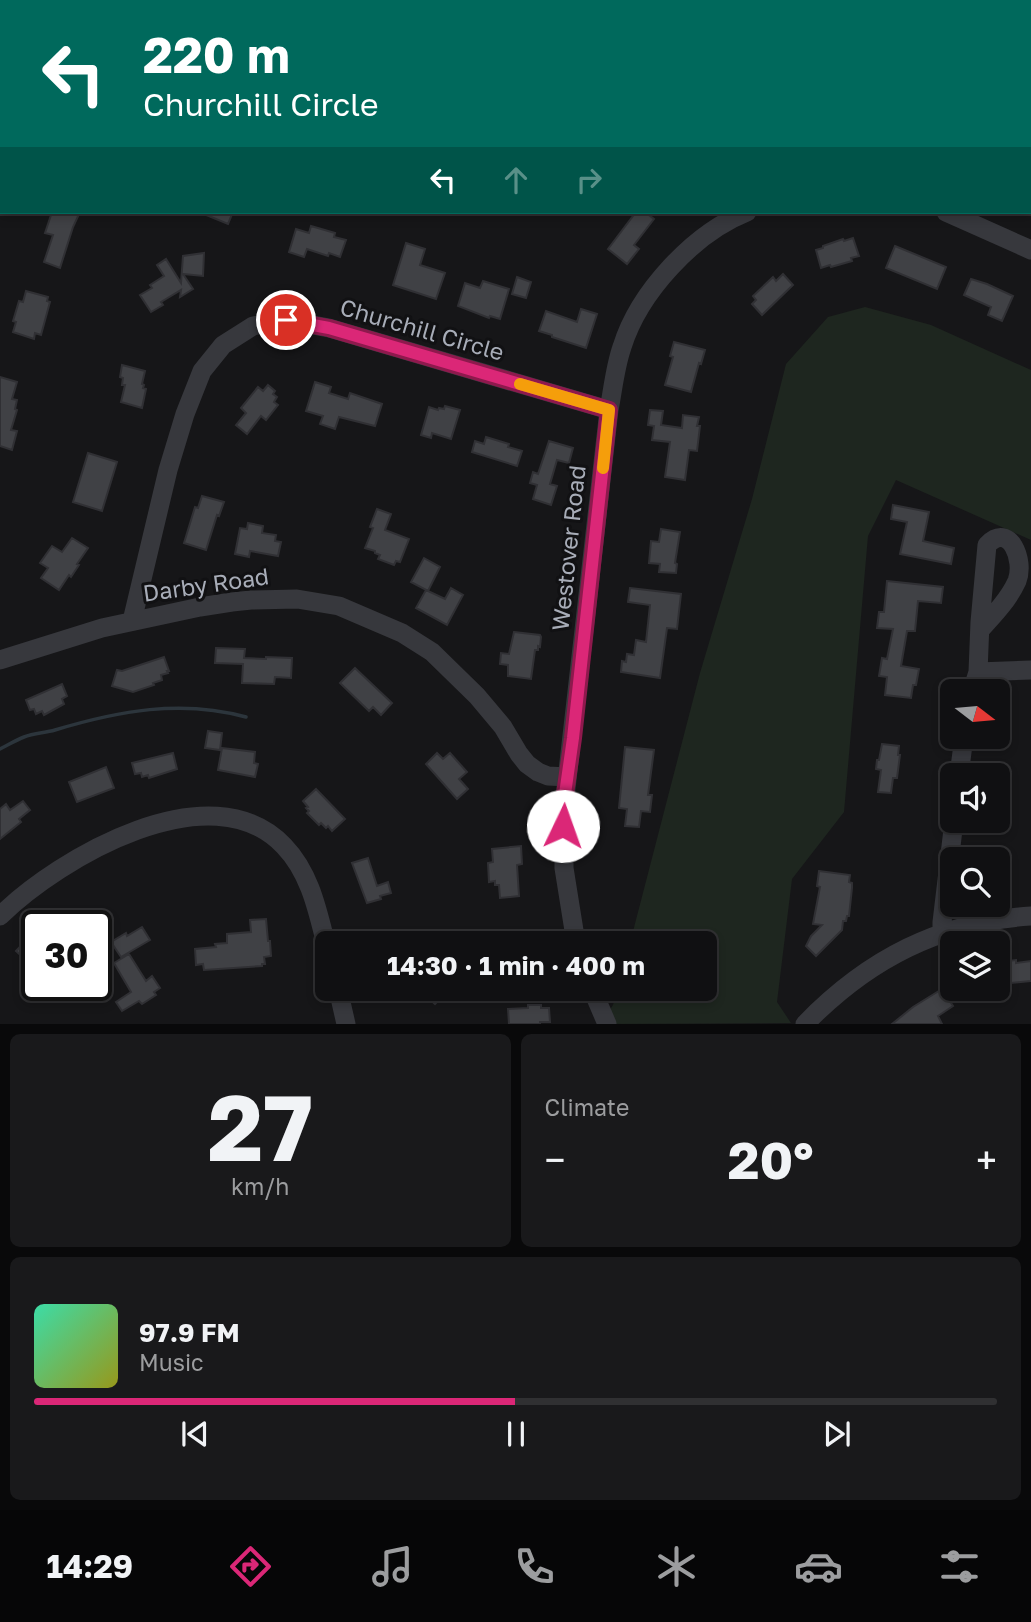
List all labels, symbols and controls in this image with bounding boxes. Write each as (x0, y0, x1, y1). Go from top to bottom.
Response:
text: 220 m (143, 25, 290, 84)
icon: left (28, 28, 119, 119)
text: Churchill Circle (143, 85, 379, 123)
icon: left (424, 161, 462, 199)
icon: ahead (497, 161, 535, 199)
icon: right (570, 161, 608, 199)
pin (256, 290, 316, 350)
street label: Churchill Circle (337, 292, 508, 366)
icon: arrive (267, 301, 305, 339)
street label: Westover Road (545, 464, 591, 632)
street label: Darby Road (141, 561, 271, 607)
north arrow (940, 679, 1010, 749)
map controls (940, 679, 1010, 1001)
button: sound (940, 763, 1010, 833)
position arrow (526, 789, 600, 863)
button: search (940, 847, 1010, 917)
speed limit sign: 30 (21, 910, 112, 1001)
button: layers (940, 931, 1010, 1001)
text: 14:30 · 1 min · 400 m (387, 950, 645, 981)
text: 27 (208, 1072, 313, 1181)
text: Climate (545, 1093, 629, 1121)
text: 20° (728, 1128, 814, 1190)
text: − (545, 1137, 565, 1182)
text: + (976, 1137, 997, 1182)
text: km/h (231, 1172, 290, 1200)
text: 97.9 FM (139, 1317, 240, 1348)
text: Music (139, 1348, 204, 1376)
icon: previous (176, 1415, 214, 1453)
icon: pause (497, 1415, 535, 1453)
icon: next (818, 1415, 856, 1453)
icon: directions (226, 1542, 275, 1591)
icon: music (368, 1542, 417, 1591)
icon: phone (510, 1542, 559, 1591)
icon: climate (652, 1542, 701, 1591)
icon: car (794, 1542, 843, 1591)
icon: filters (935, 1542, 984, 1591)
text: 14:29 (46, 1547, 133, 1585)

